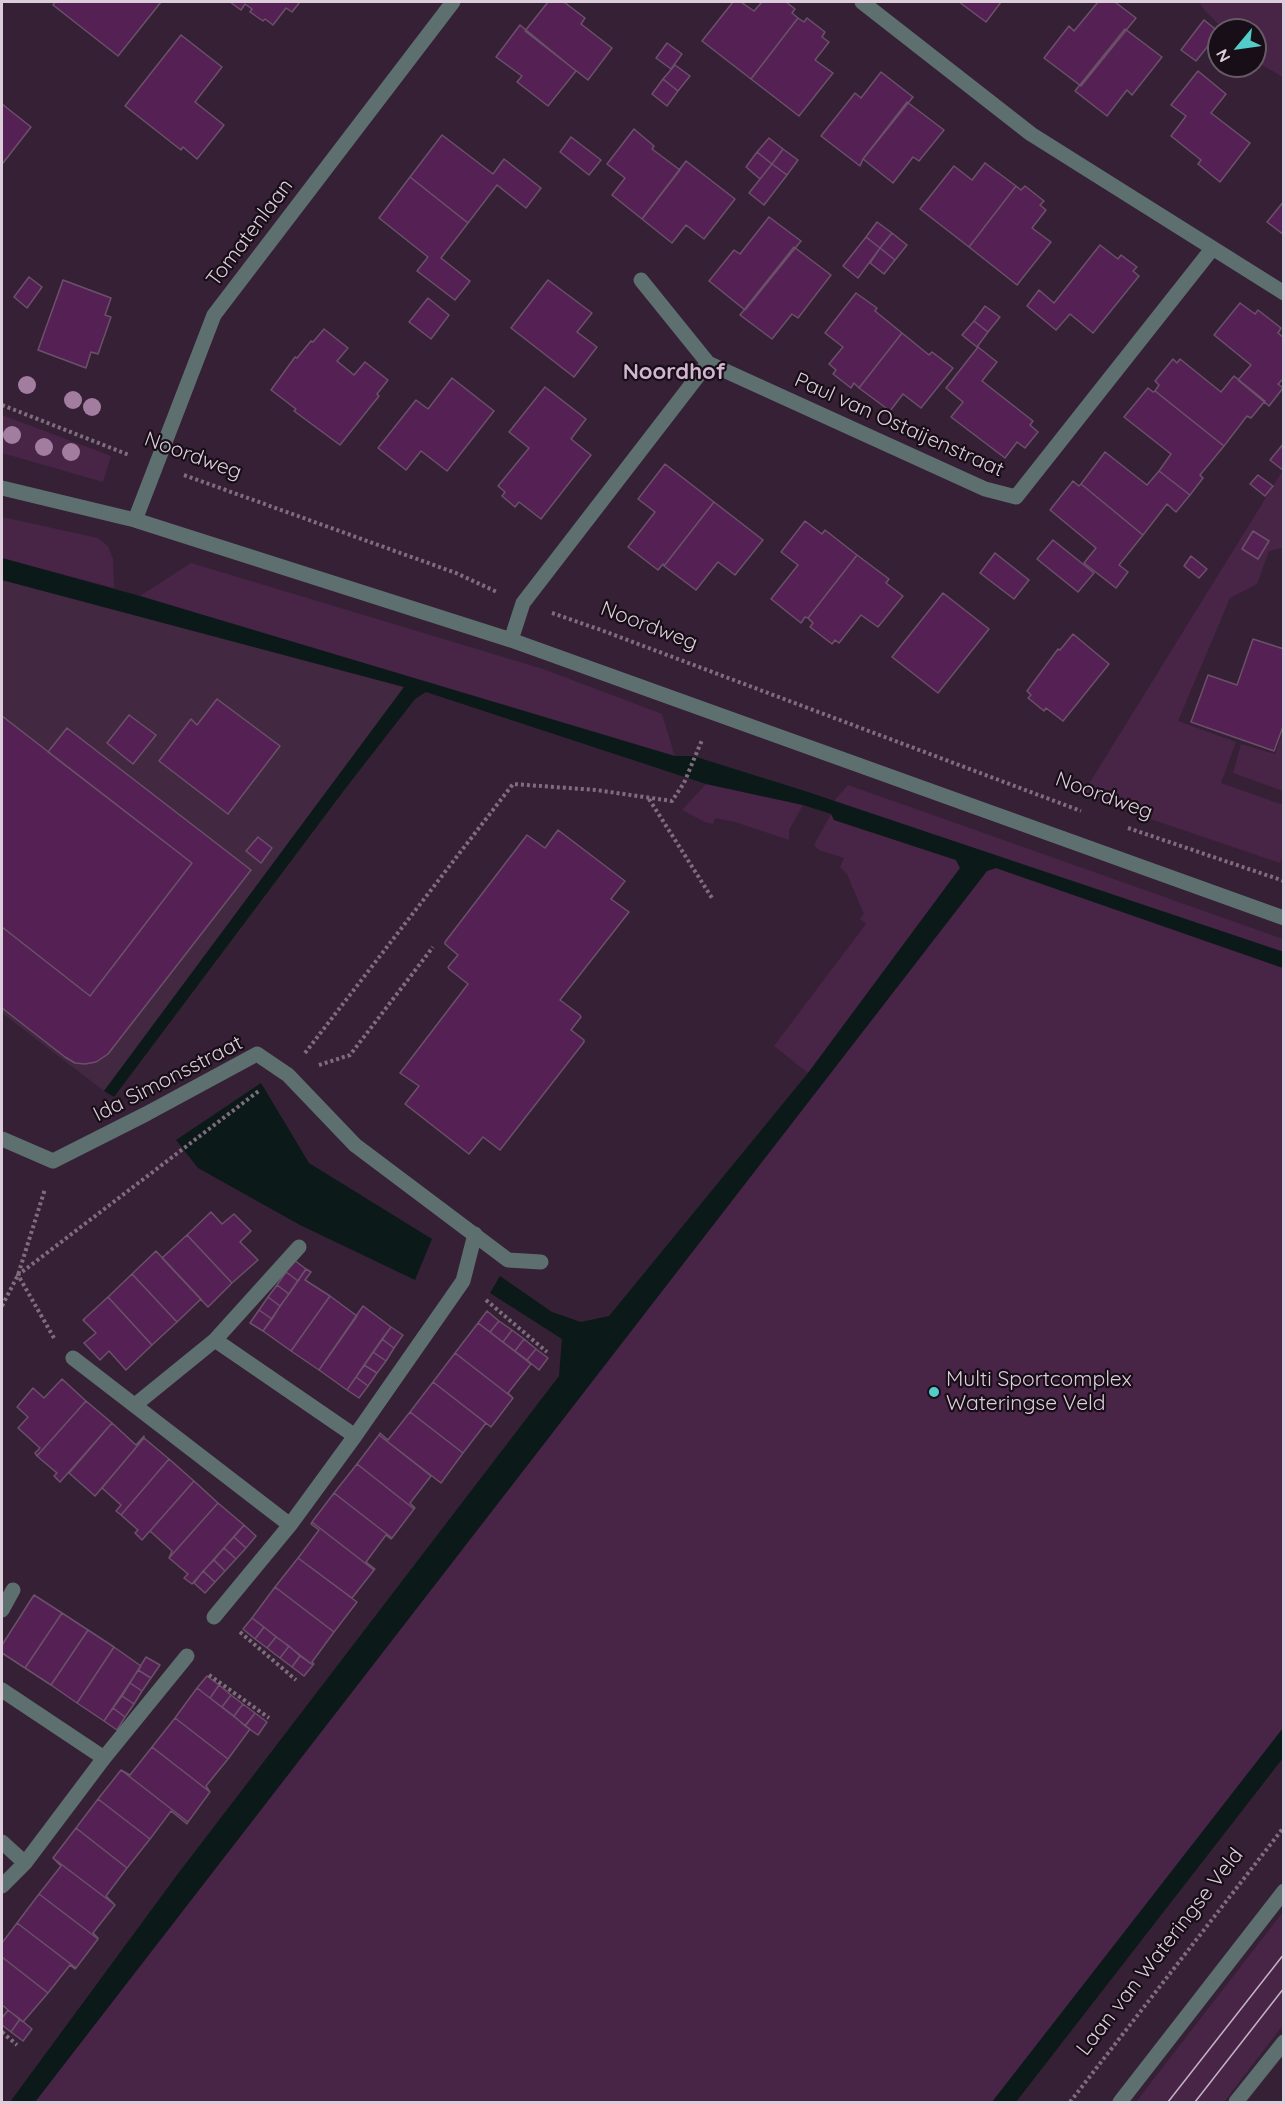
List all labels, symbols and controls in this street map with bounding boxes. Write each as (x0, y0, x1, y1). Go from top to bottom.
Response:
north arrow (1207, 18, 1267, 78)
text: N (1211, 46, 1235, 66)
street label: Tomatenlaan (201, 174, 299, 292)
district label: Noordhof (623, 359, 725, 385)
street label: Paul van Ostaijenstraat (790, 367, 1008, 483)
street label: Noordweg (141, 427, 245, 485)
street label: Noordweg (597, 596, 701, 656)
street label: Noordweg (1052, 767, 1156, 825)
street label: Ida Simonsstraat (89, 1031, 247, 1127)
place label: Multi Sportcomplex Wateringse Veld (946, 1367, 1132, 1417)
marker: Multi Sportcomplex Wateringse Veld (927, 1385, 941, 1399)
street label: Laan van Wateringse Veld (1071, 1843, 1249, 2061)

